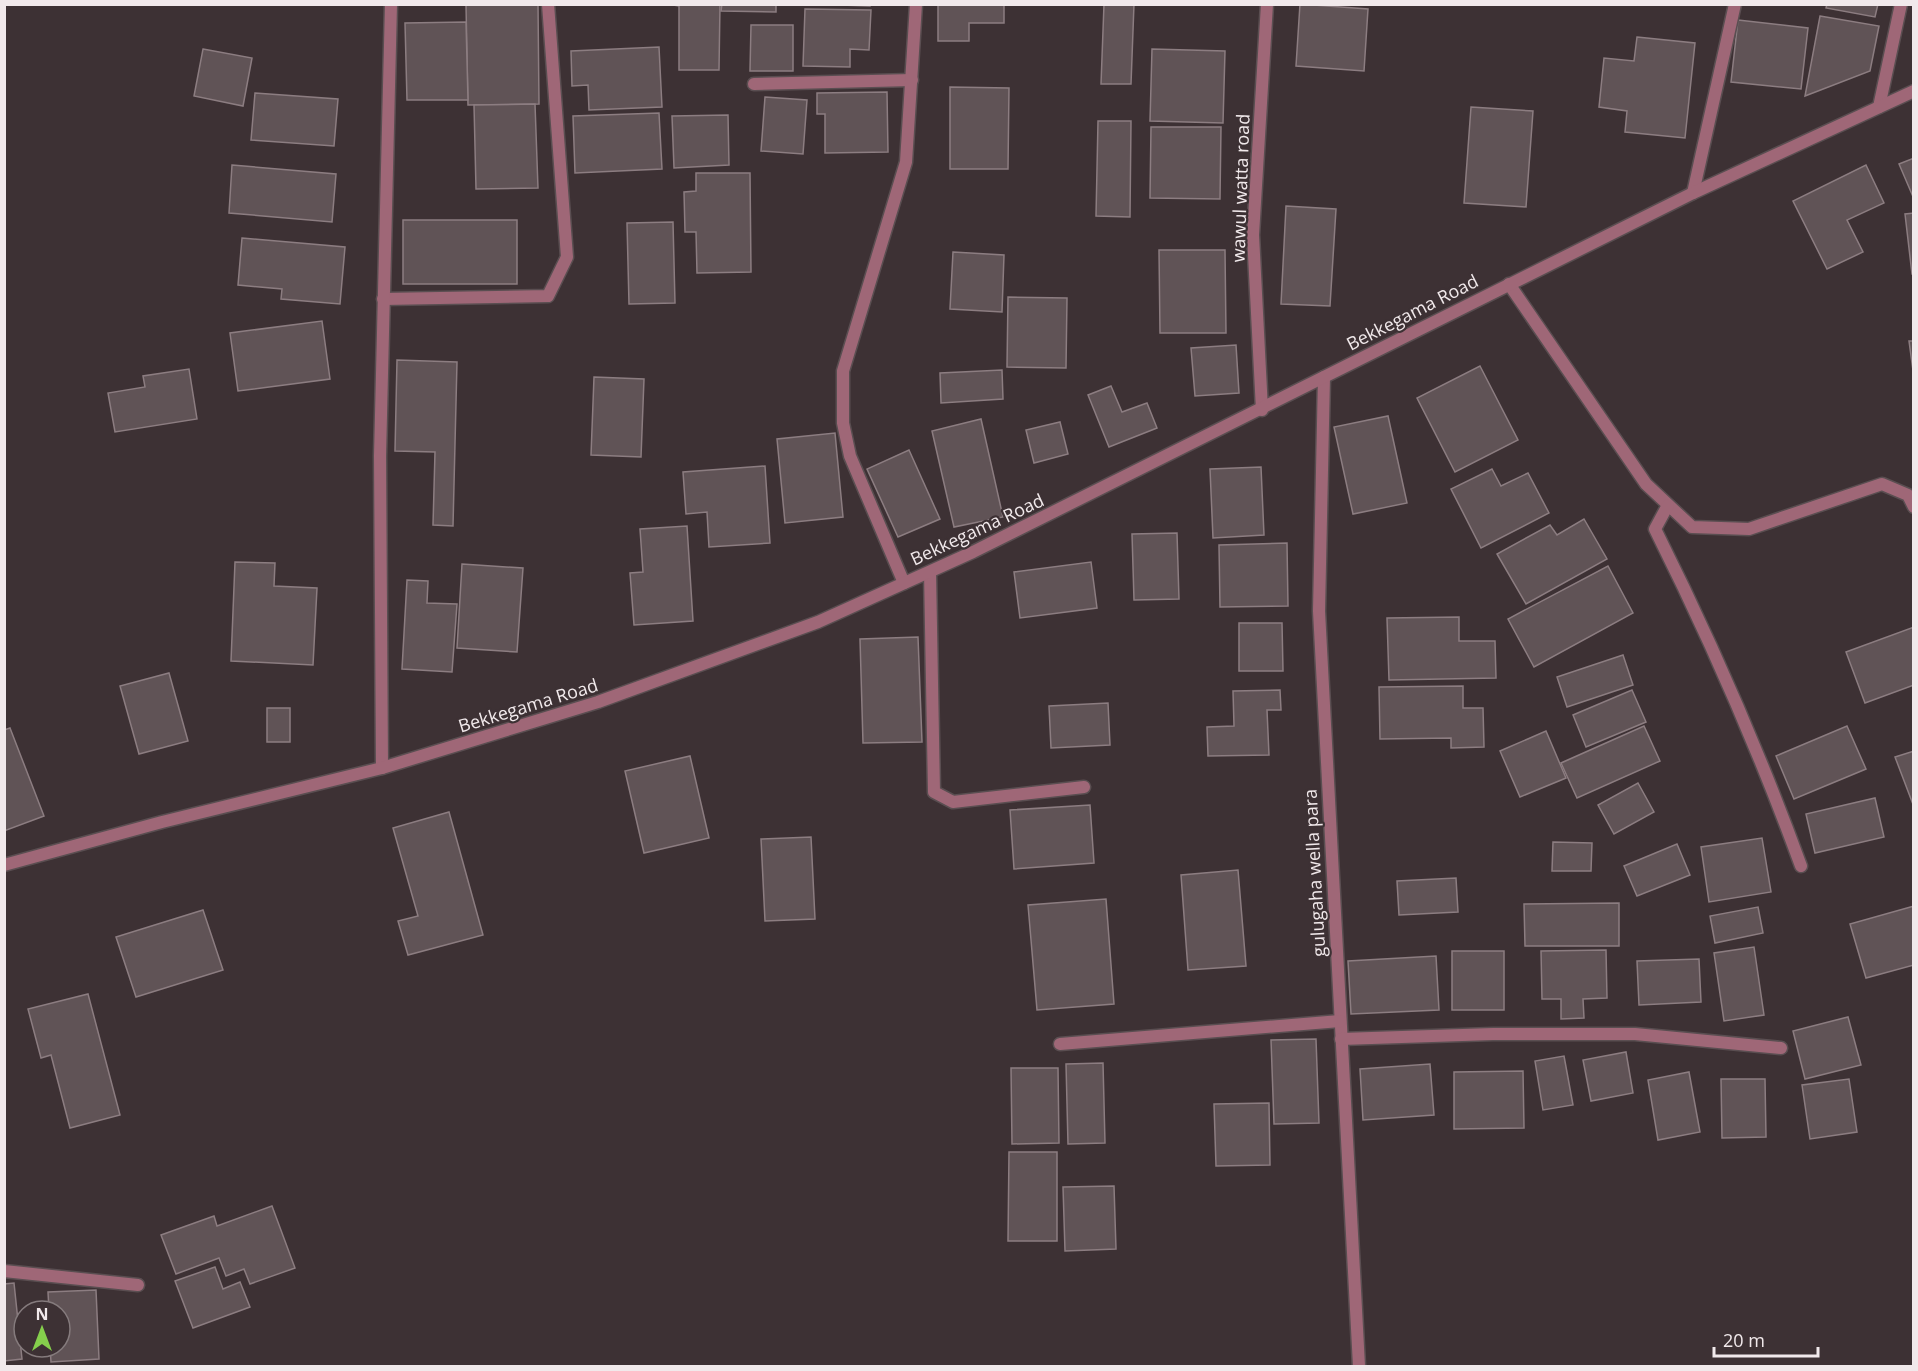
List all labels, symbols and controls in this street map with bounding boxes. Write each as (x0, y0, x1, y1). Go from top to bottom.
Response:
street label: wawul watta road (1225, 113, 1255, 263)
street label: Bekkegama Road (1342, 268, 1482, 356)
street label: Bekkegama Road (906, 488, 1048, 570)
street label: Bekkegama Road (455, 672, 601, 738)
street label: gulugaha wella para (1298, 788, 1330, 958)
north arrow (12, 1299, 72, 1359)
text: N (35, 1303, 49, 1325)
scale bar (1714, 1320, 1818, 1358)
text: 20 m (1723, 1328, 1765, 1352)

